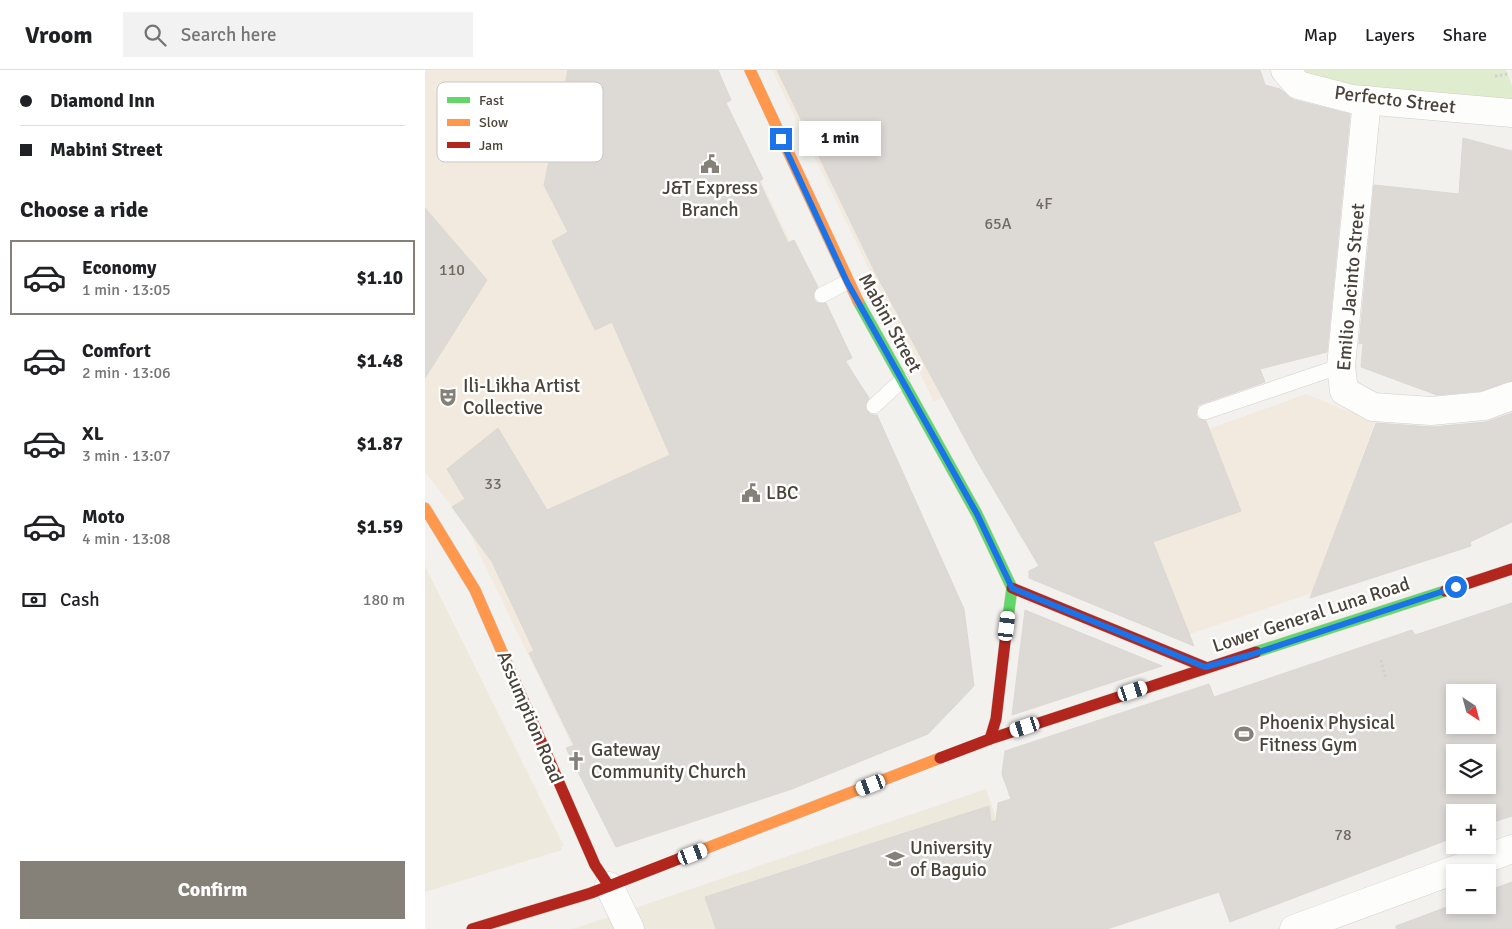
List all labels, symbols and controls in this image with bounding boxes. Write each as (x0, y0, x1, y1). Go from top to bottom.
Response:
search box (123, 12, 473, 57)
text: Vroom (25, 20, 93, 50)
icon: search (141, 21, 169, 49)
text: Search here (181, 23, 276, 47)
text: Map (1304, 24, 1337, 46)
text: Layers (1365, 24, 1415, 46)
text: Share (1443, 24, 1487, 46)
street label: Perfecto Street (1333, 81, 1457, 119)
legend (437, 82, 603, 162)
text: Diamond Inn (50, 89, 155, 113)
text: Fast (479, 92, 504, 109)
text: Slow (479, 114, 508, 131)
callout: 1 min (799, 122, 881, 156)
route end (770, 128, 792, 150)
text: 1 min (821, 128, 859, 148)
text: Jam (479, 137, 503, 154)
text: Mabini Street (50, 138, 163, 162)
public building icon: J&T Express Branch (699, 153, 721, 175)
place label: J&T Express Branch (662, 176, 758, 222)
house number: 4F (1036, 194, 1052, 214)
text: Choose a ride (20, 196, 148, 223)
street label: Emilio Jacinto Street (1332, 202, 1370, 372)
house number: 65A (984, 214, 1012, 234)
icon: car (22, 255, 67, 300)
text: Economy (82, 256, 156, 280)
house number: 110 (439, 260, 465, 280)
text: $1.10 (357, 266, 403, 290)
street label: Mabini Street (853, 269, 927, 377)
text: 1 min · 13:05 (82, 280, 171, 300)
icon: car (22, 338, 67, 383)
text: Comfort (82, 339, 151, 363)
text: $1.48 (357, 349, 403, 373)
text: 2 min · 13:06 (82, 363, 171, 383)
place label: Ili-Likha Artist Collective (463, 374, 581, 420)
theatre icon: Ili-Likha Artist Collective (437, 386, 459, 408)
icon: car (22, 421, 67, 466)
text: XL (82, 422, 104, 446)
text: $1.87 (357, 432, 403, 456)
text: 3 min · 13:07 (82, 446, 171, 466)
house number: 33 (484, 474, 502, 494)
place label: LBC (766, 481, 799, 505)
public building icon: LBC (740, 482, 762, 504)
icon: car (22, 504, 67, 549)
text: Moto (82, 505, 125, 529)
text: $1.59 (357, 515, 403, 539)
text: 4 min · 13:08 (82, 529, 171, 549)
street label: Lower General Luna Road (1209, 572, 1413, 658)
route start (1445, 576, 1467, 598)
icon: cash (20, 586, 48, 614)
text: Cash (60, 588, 100, 612)
text: 180 m (363, 590, 405, 610)
car (997, 610, 1016, 642)
street label: Assumption Road (491, 647, 569, 787)
car (1116, 679, 1149, 703)
north arrow (1446, 684, 1496, 734)
map controls (1446, 684, 1496, 914)
place label: Phoenix Physical Fitness Gym (1259, 711, 1395, 757)
car (1008, 715, 1041, 739)
sports icon: Phoenix Physical Fitness Gym (1233, 723, 1255, 745)
place label: Gateway Community Church (591, 738, 746, 784)
button: layers (1446, 744, 1496, 794)
church icon: Gateway Community Church (565, 750, 587, 772)
car (854, 773, 887, 797)
button: + (1446, 804, 1496, 854)
house number: 78 (1334, 825, 1352, 845)
place label: University of Baguio (910, 836, 992, 882)
car (676, 842, 709, 866)
school or university icon: University of Baguio (884, 848, 906, 870)
button: Confirm (20, 861, 405, 919)
button: − (1446, 864, 1496, 914)

